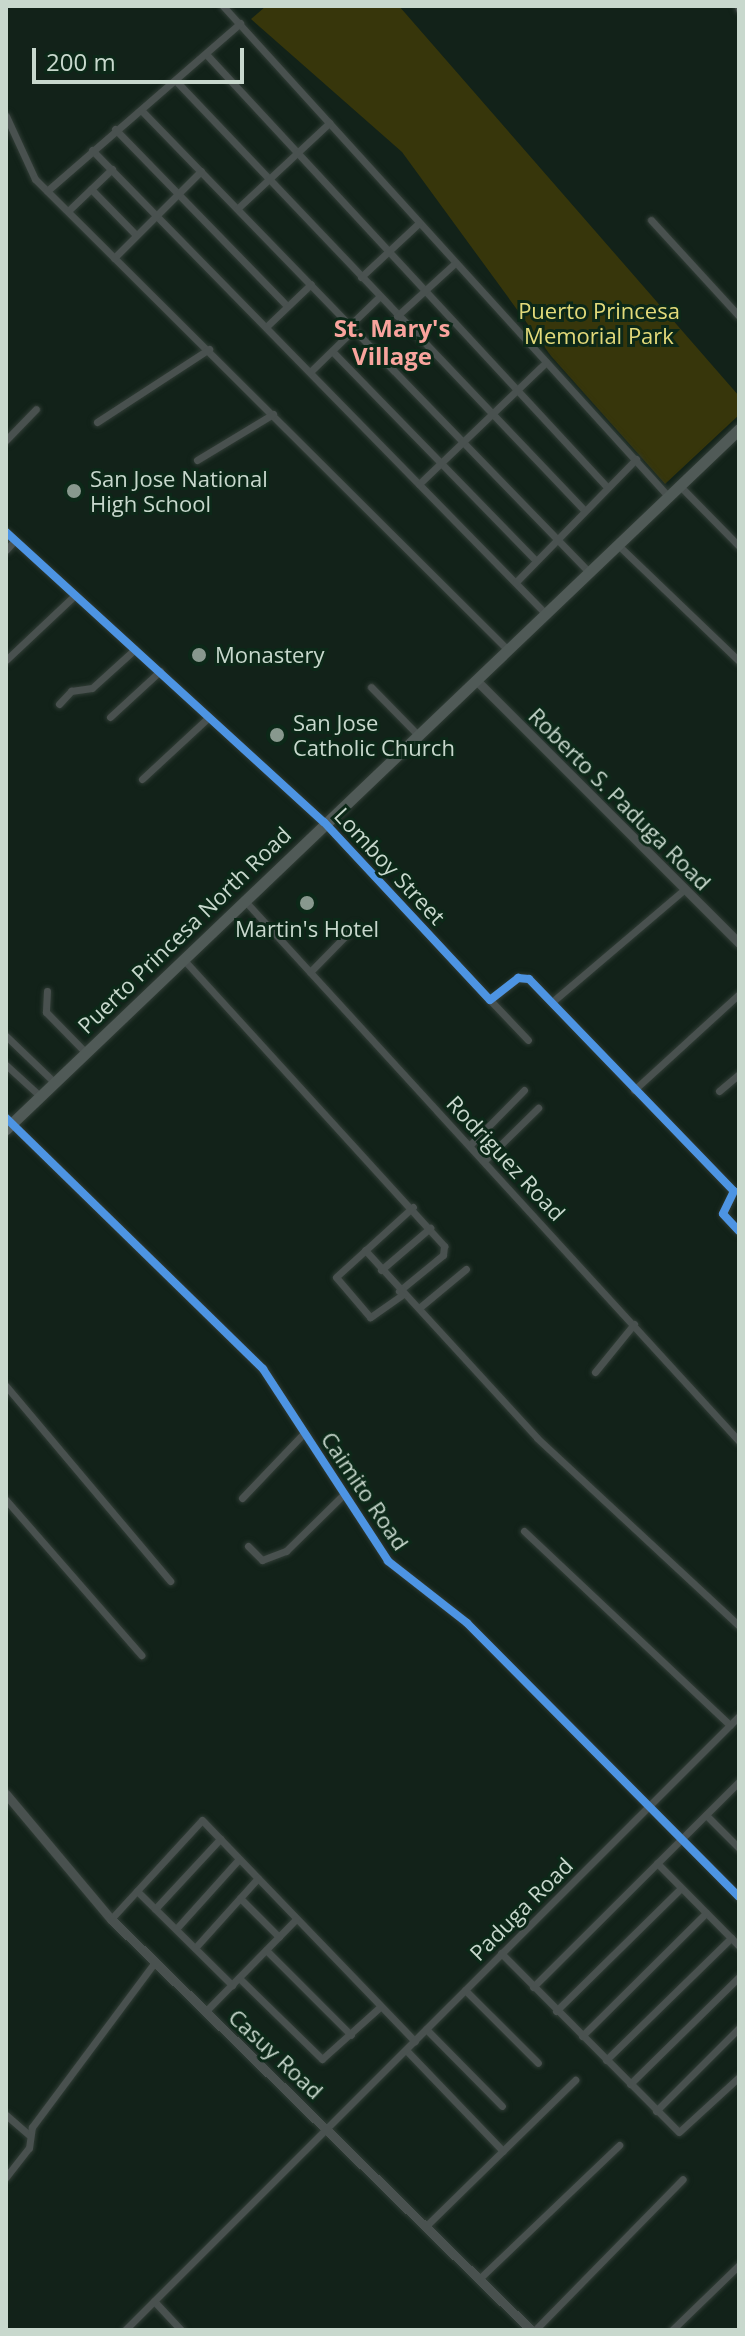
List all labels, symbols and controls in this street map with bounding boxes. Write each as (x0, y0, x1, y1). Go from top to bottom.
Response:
scale bar (36, 32, 248, 82)
text: 200 m (46, 45, 116, 78)
park label: Puerto Princesa Memorial Park (518, 297, 680, 348)
district label: St. Mary's Village (334, 314, 450, 370)
place label: San Jose National High School (90, 465, 268, 516)
marker: San Jose National High School (65, 482, 83, 500)
place label: Monastery (215, 642, 324, 668)
marker: Monastery (190, 646, 208, 664)
street label: Roberto S. Paduga Road (523, 702, 717, 896)
place label: San Jose Catholic Church (293, 709, 455, 760)
marker: San Jose Catholic Church (268, 726, 286, 744)
street label: Lomboy Street (329, 802, 451, 930)
street label: Puerto Princesa North Road (72, 821, 296, 1039)
marker: Martin's Hotel (298, 894, 316, 912)
place label: Martin's Hotel (235, 916, 379, 942)
street label: Rodriguez Road (441, 1090, 571, 1226)
street label: Caimito Road (316, 1427, 414, 1555)
street label: Paduga Road (464, 1852, 578, 1966)
street label: Casuy Road (223, 2004, 329, 2104)

